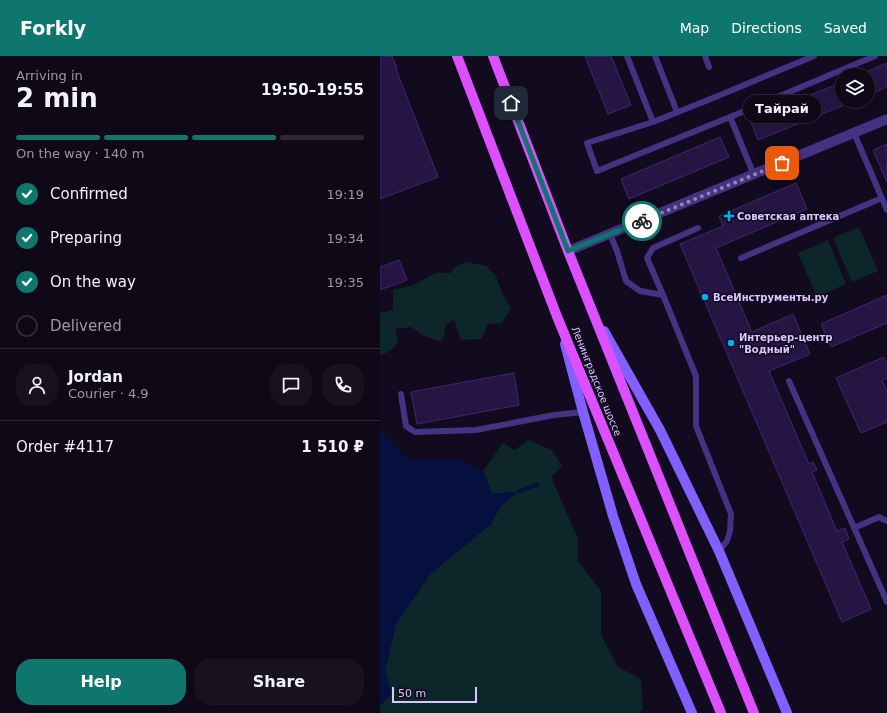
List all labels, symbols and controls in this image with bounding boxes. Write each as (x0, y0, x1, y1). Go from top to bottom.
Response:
text: Forkly (20, 17, 86, 39)
text: Map (680, 20, 709, 36)
text: Directions (731, 20, 802, 36)
text: Saved (824, 20, 867, 36)
text: Arriving in (16, 68, 83, 83)
map controls (835, 68, 875, 108)
button: layers (835, 68, 875, 108)
text: 19:50–19:55 (261, 81, 364, 99)
text: 2 min (16, 83, 98, 113)
pin (494, 86, 528, 120)
icon: home (500, 92, 522, 114)
callout: Тайрай (743, 95, 821, 123)
text: Тайрай (755, 101, 809, 116)
text: On the way · 140 m (16, 146, 144, 161)
pin (765, 146, 799, 180)
icon: bag (771, 152, 793, 174)
icon: check (16, 183, 38, 205)
text: Confirmed (50, 185, 128, 203)
text: 19:19 (327, 187, 364, 202)
courier (622, 201, 662, 241)
icon: bike (631, 210, 653, 232)
marker: Советская аптека (724, 211, 734, 221)
place label: Советская аптека (737, 211, 839, 222)
icon: check (16, 227, 38, 249)
text: Preparing (50, 229, 122, 247)
text: 19:34 (327, 231, 364, 246)
icon: check (16, 271, 38, 293)
text: On the way (50, 273, 136, 291)
text: 19:35 (327, 275, 364, 290)
marker: ВсеИнструменты.ру (700, 292, 710, 302)
place label: ВсеИнструменты.ру (713, 292, 829, 303)
text: Delivered (50, 317, 122, 335)
street label: Ленинградское шоссе (569, 325, 624, 438)
place label: Интерьер-центр "Водный" (739, 332, 833, 355)
marker: Интерьер-центр "Водный" (726, 338, 736, 348)
button: person (16, 364, 58, 406)
button: chat (270, 364, 312, 406)
button: phone (322, 364, 364, 406)
text: Jordan (68, 368, 123, 386)
text: Courier · 4.9 (68, 386, 149, 401)
text: Order #4117 (16, 438, 114, 456)
text: 1 510 ₽ (301, 438, 364, 456)
button: Help (16, 659, 186, 705)
button: Share (194, 659, 364, 705)
scale bar (392, 685, 477, 704)
text: 50 m (398, 687, 426, 700)

